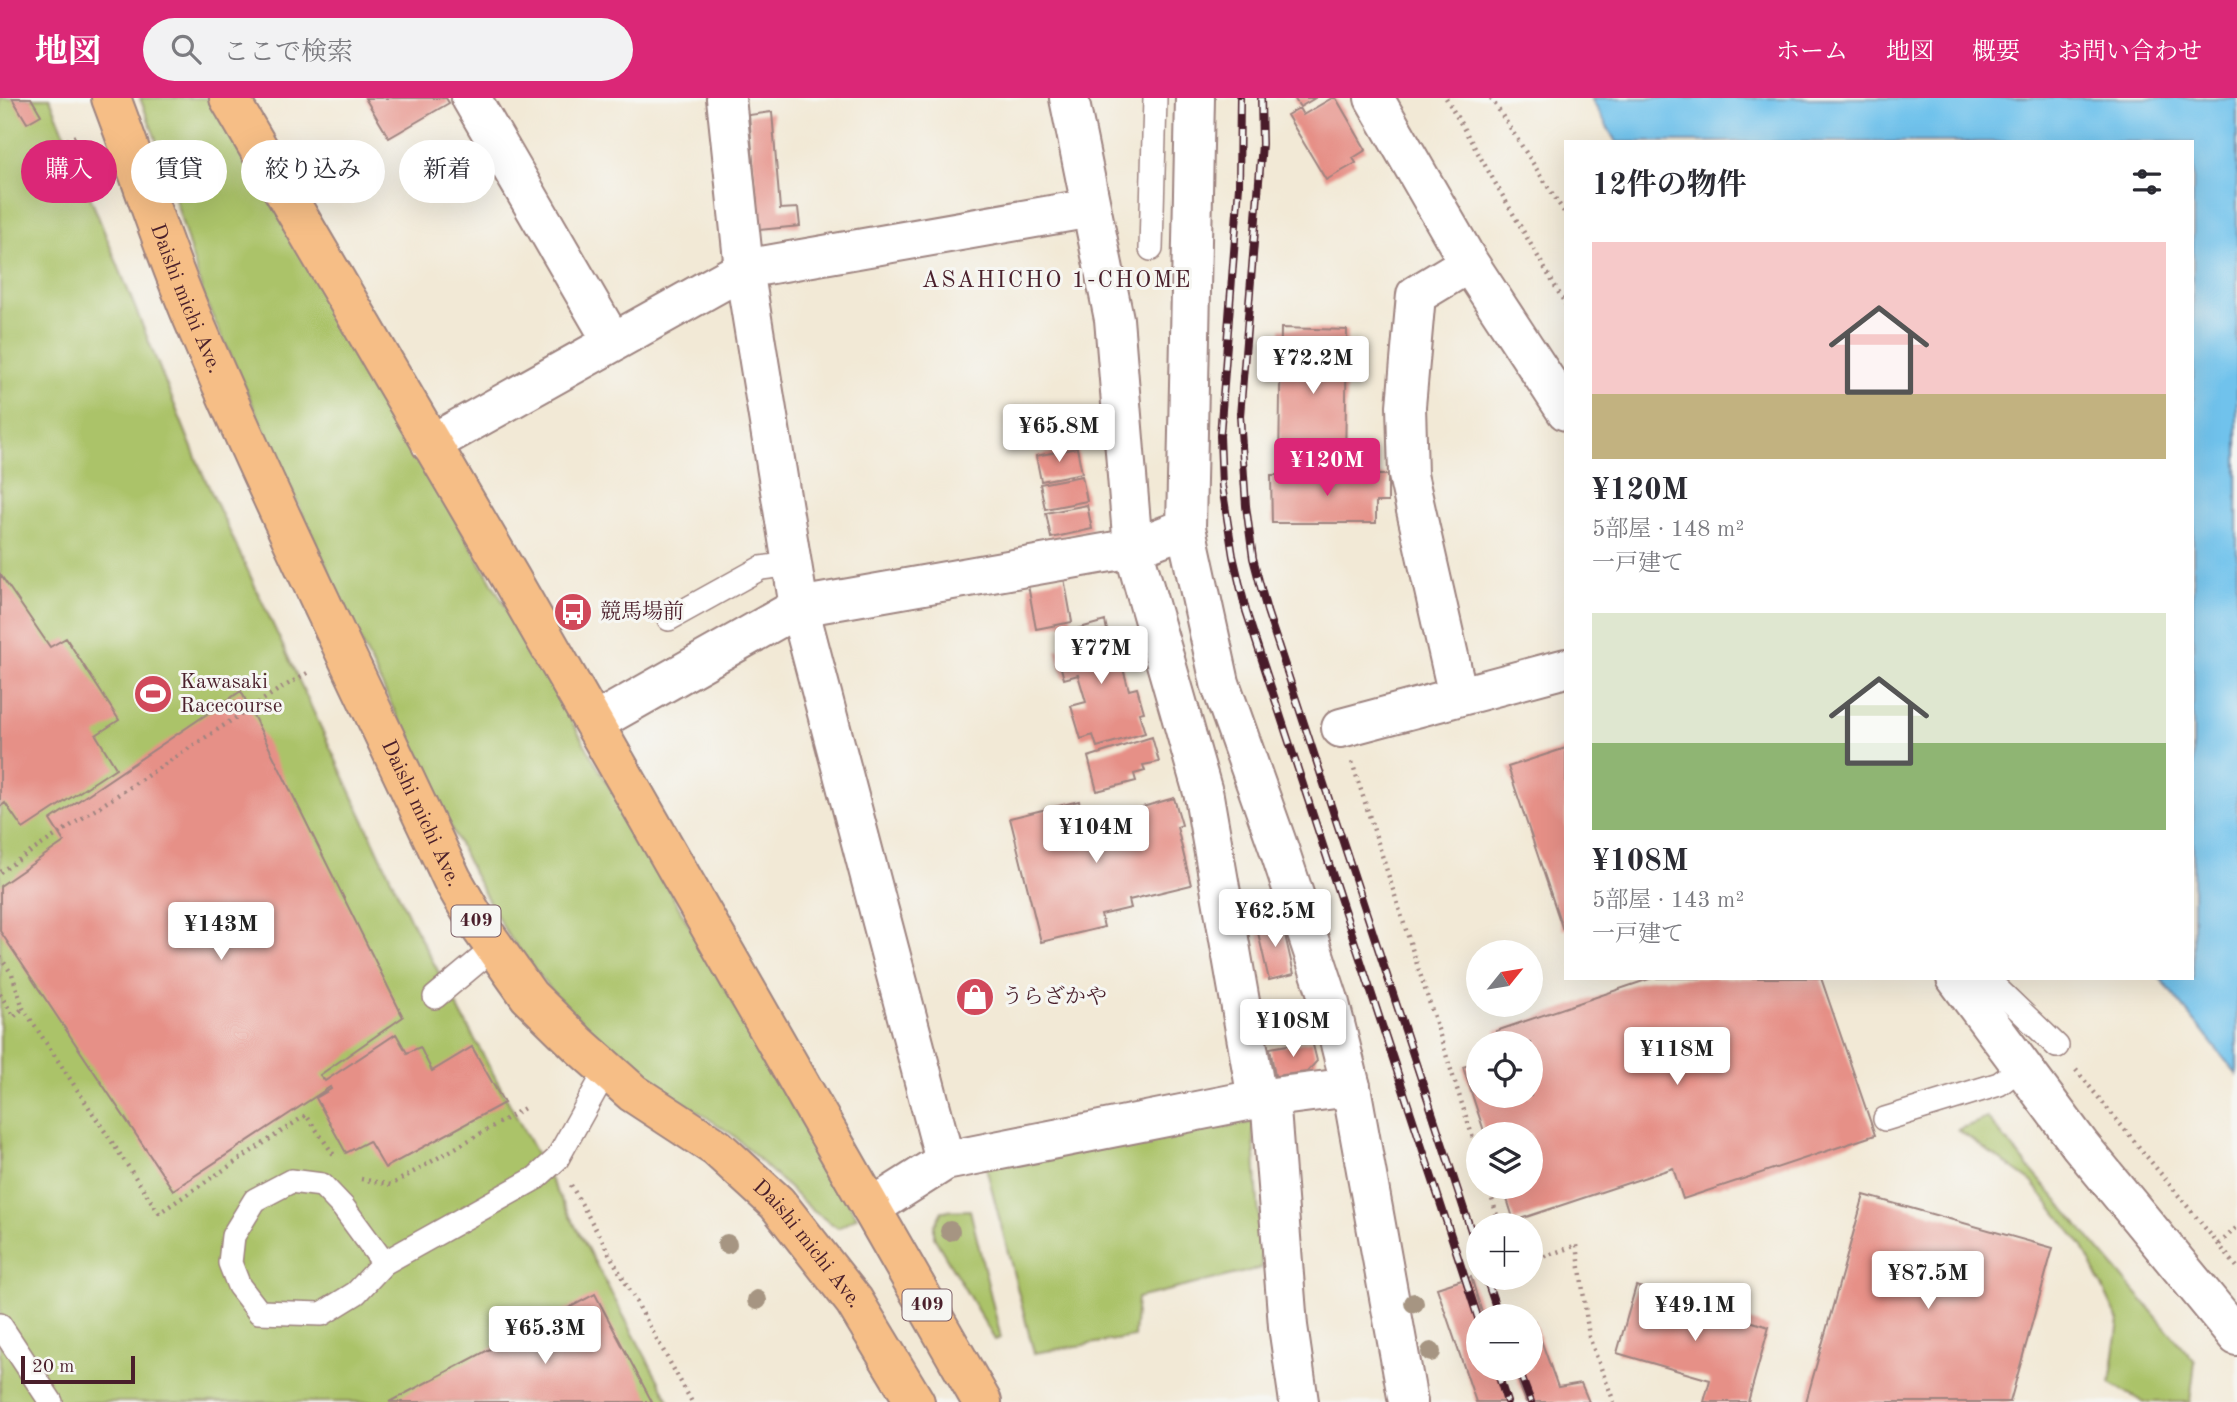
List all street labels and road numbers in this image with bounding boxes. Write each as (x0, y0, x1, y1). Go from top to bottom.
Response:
street label: Daishi michi Ave. (147, 221, 226, 376)
street label: Daishi michi Ave. (377, 737, 465, 890)
road number: 409 (452, 906, 500, 936)
street label: Daishi michi Ave. (749, 1176, 866, 1312)
road number: 409 (902, 1289, 951, 1320)

